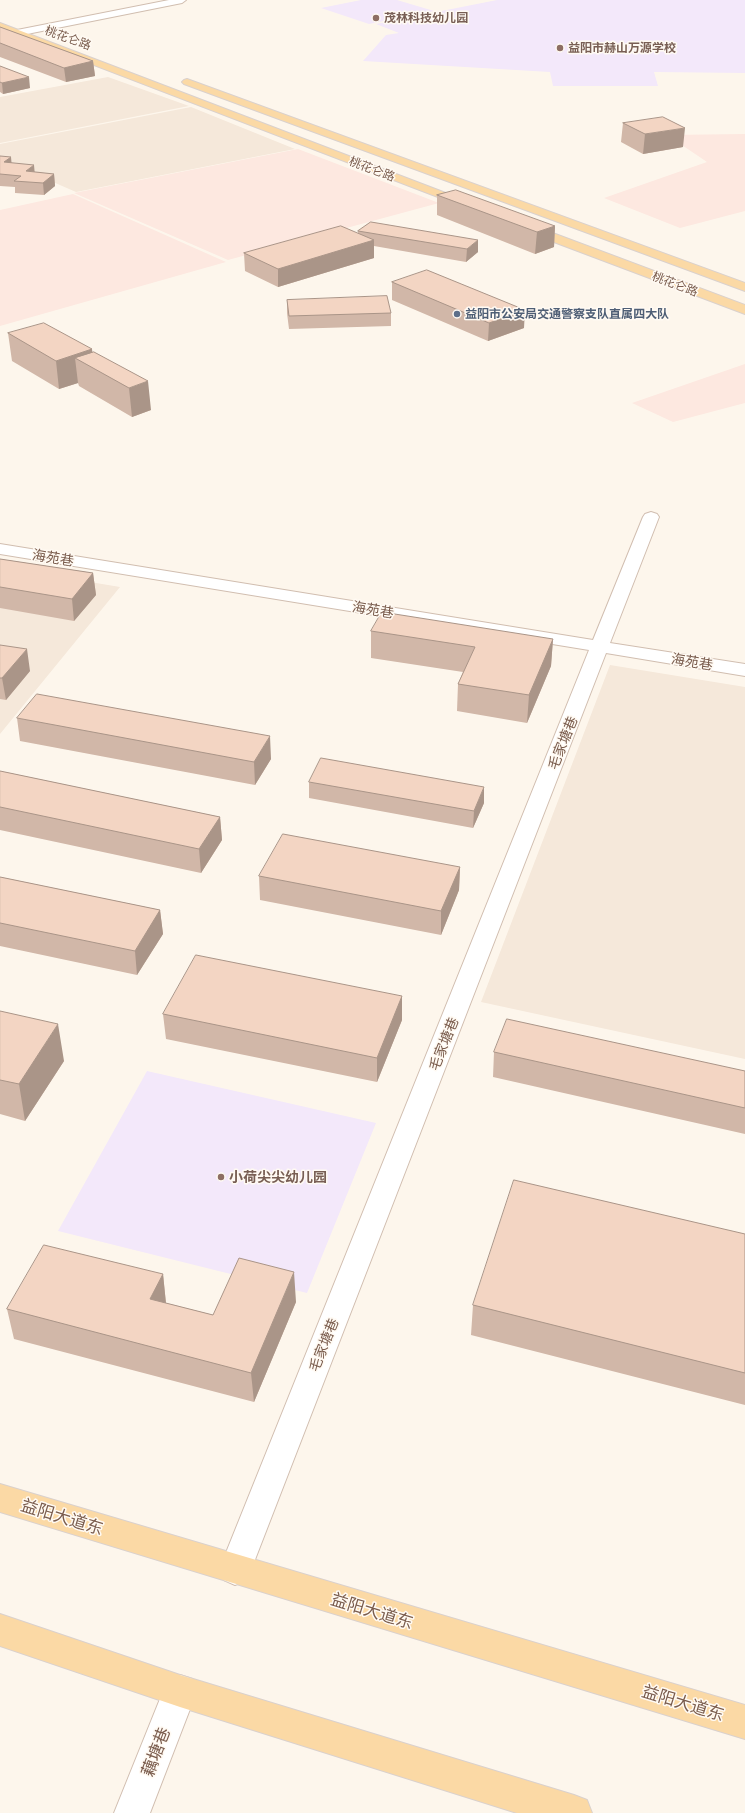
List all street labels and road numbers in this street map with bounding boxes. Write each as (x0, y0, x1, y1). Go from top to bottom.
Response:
street label: 桃花仑路 (43, 23, 93, 53)
street label: 桃花仑路 (347, 154, 397, 184)
street label: 桃花仑路 (650, 269, 700, 299)
street label: 海苑巷 (31, 546, 75, 570)
street label: 海苑巷 (351, 598, 395, 622)
street label: 海苑巷 (670, 650, 714, 674)
street label: 毛家塘巷 (545, 714, 581, 772)
street label: 毛家塘巷 (426, 1015, 462, 1073)
street label: 毛家塘巷 (306, 1316, 342, 1374)
street label: 益阳大道东 (18, 1495, 106, 1539)
street label: 益阳大道东 (328, 1589, 416, 1633)
street label: 益阳大道东 (639, 1681, 727, 1725)
street label: 藕塘巷 (137, 1725, 175, 1779)

